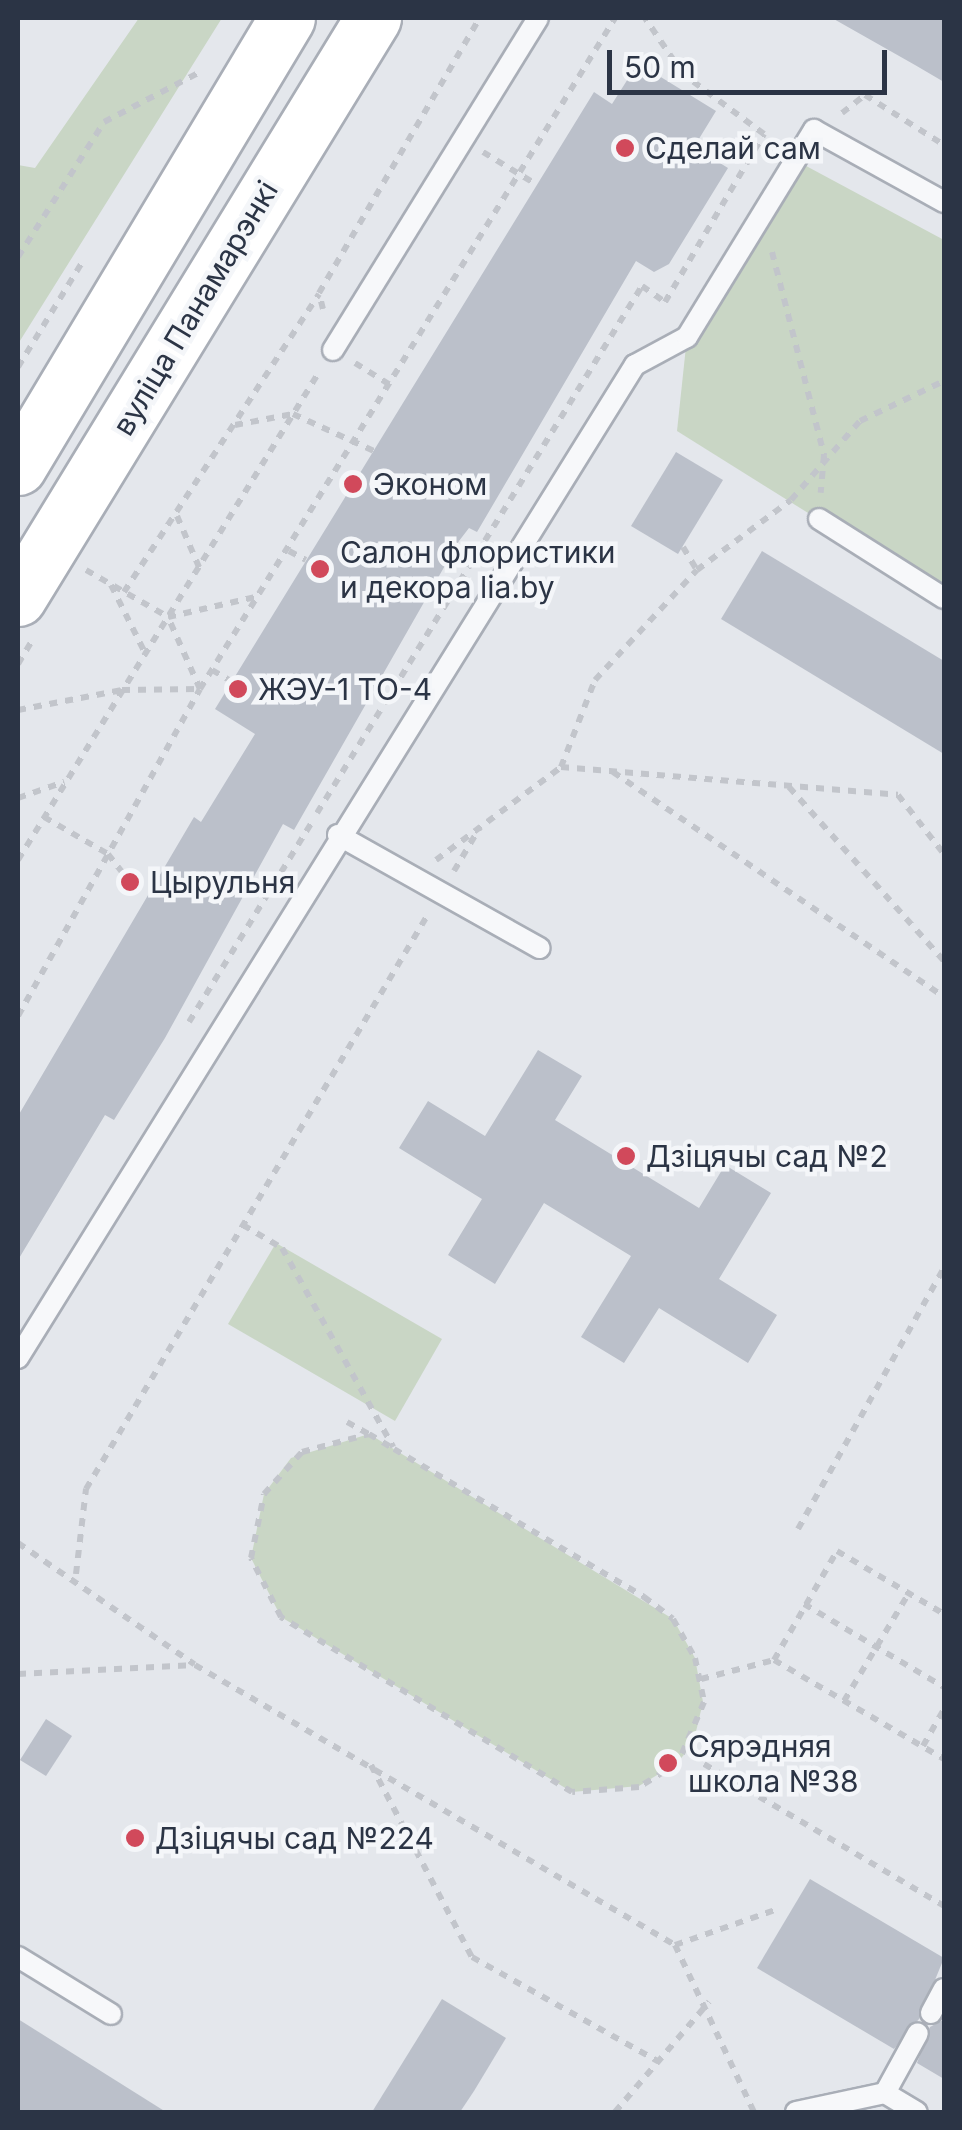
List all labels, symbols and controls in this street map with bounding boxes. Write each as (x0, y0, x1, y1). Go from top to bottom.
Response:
scale bar (612, 30, 892, 92)
text: 50 m (624, 49, 696, 85)
place label: Сделай сам (645, 130, 821, 166)
marker: Сделай сам (614, 137, 636, 159)
street label: вуліца Панамарэнкі (105, 174, 285, 442)
place label: Эконом (373, 466, 487, 502)
marker: Эконом (342, 473, 364, 495)
place label: Салон флористики и декора lia.by (340, 534, 616, 604)
marker: Салон флористики и декора lia.by (309, 558, 331, 580)
place label: ЖЭУ-1 ТО-4 (258, 671, 432, 707)
marker: ЖЭУ-1 ТО-4 (227, 678, 249, 700)
place label: Цырульня (150, 864, 295, 900)
marker: Цырульня (119, 871, 141, 893)
place label: Дзіцячы сад №2 (646, 1138, 888, 1174)
marker: Дзіцячы сад №2 (615, 1145, 637, 1167)
place label: Сярэдняя школа №38 (688, 1728, 859, 1798)
marker: Сярэдняя школа №38 (657, 1752, 679, 1774)
place label: Дзіцячы сад №224 (155, 1820, 434, 1856)
marker: Дзіцячы сад №224 (124, 1827, 146, 1849)

